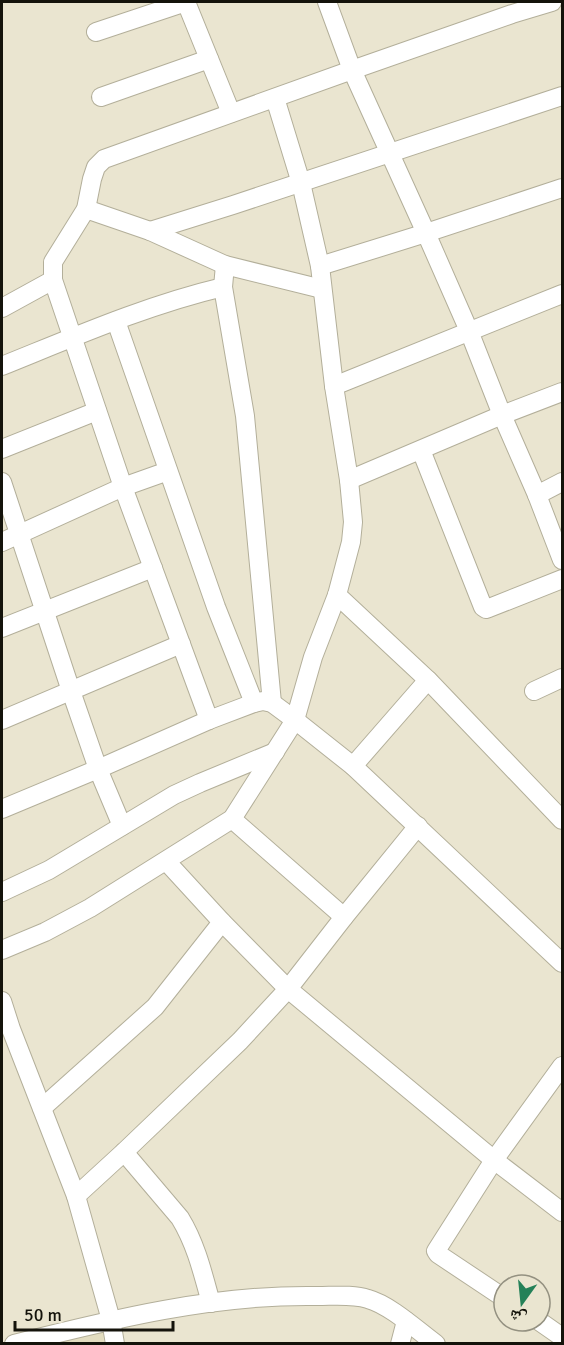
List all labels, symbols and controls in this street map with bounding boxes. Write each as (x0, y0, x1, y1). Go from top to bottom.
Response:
north arrow (492, 1273, 552, 1333)
scale bar (15, 1294, 172, 1332)
text: 50 m (24, 1304, 62, 1326)
text: ش (508, 1305, 529, 1328)

